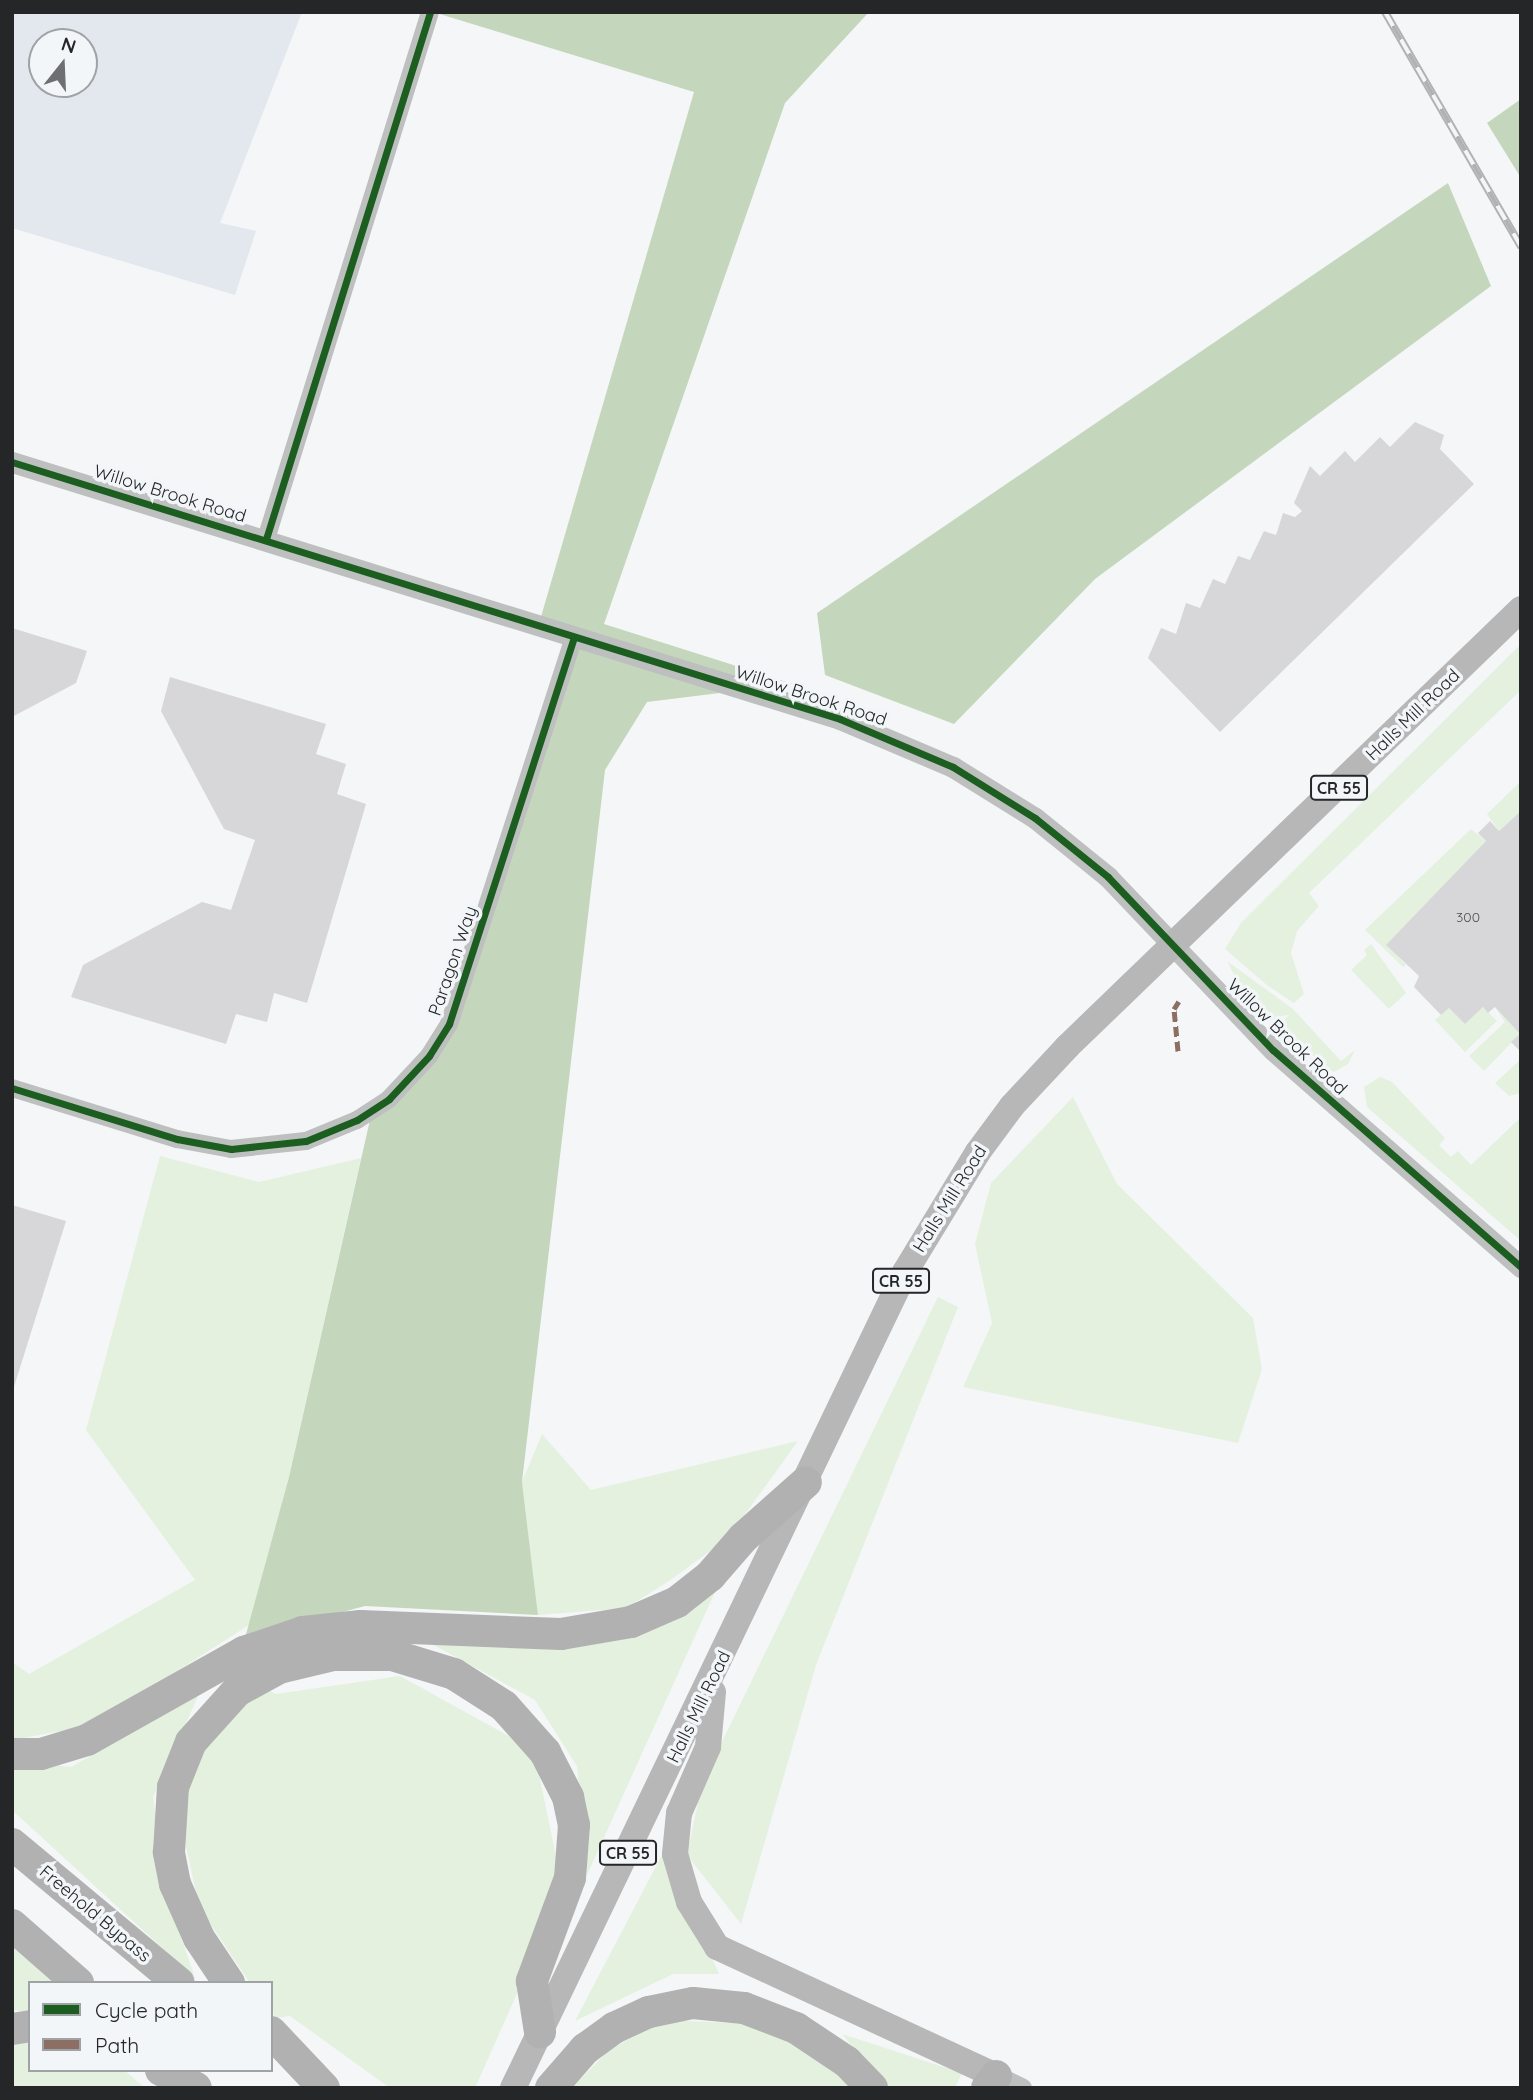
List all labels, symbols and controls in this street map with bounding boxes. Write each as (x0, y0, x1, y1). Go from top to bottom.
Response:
north arrow (28, 28, 98, 98)
text: N (59, 31, 79, 59)
street label: Willow Brook Road (91, 461, 249, 527)
street label: Willow Brook Road (733, 661, 889, 731)
street label: Halls Mill Road (1362, 665, 1464, 765)
road number: CR 55 (1309, 776, 1369, 800)
street label: Paragon Way (424, 903, 482, 1019)
house number: 300 (1456, 909, 1480, 925)
street label: Willow Brook Road (1223, 974, 1351, 1100)
street label: Halls Mill Road (908, 1142, 992, 1256)
road number: CR 55 (871, 1268, 931, 1294)
street label: Halls Mill Road (663, 1647, 735, 1767)
road number: CR 55 (598, 1840, 658, 1866)
street label: Freehold Bypass (35, 1861, 155, 1967)
legend (28, 1981, 273, 2072)
text: Cycle path (95, 1997, 198, 2023)
text: Path (95, 2032, 139, 2058)

